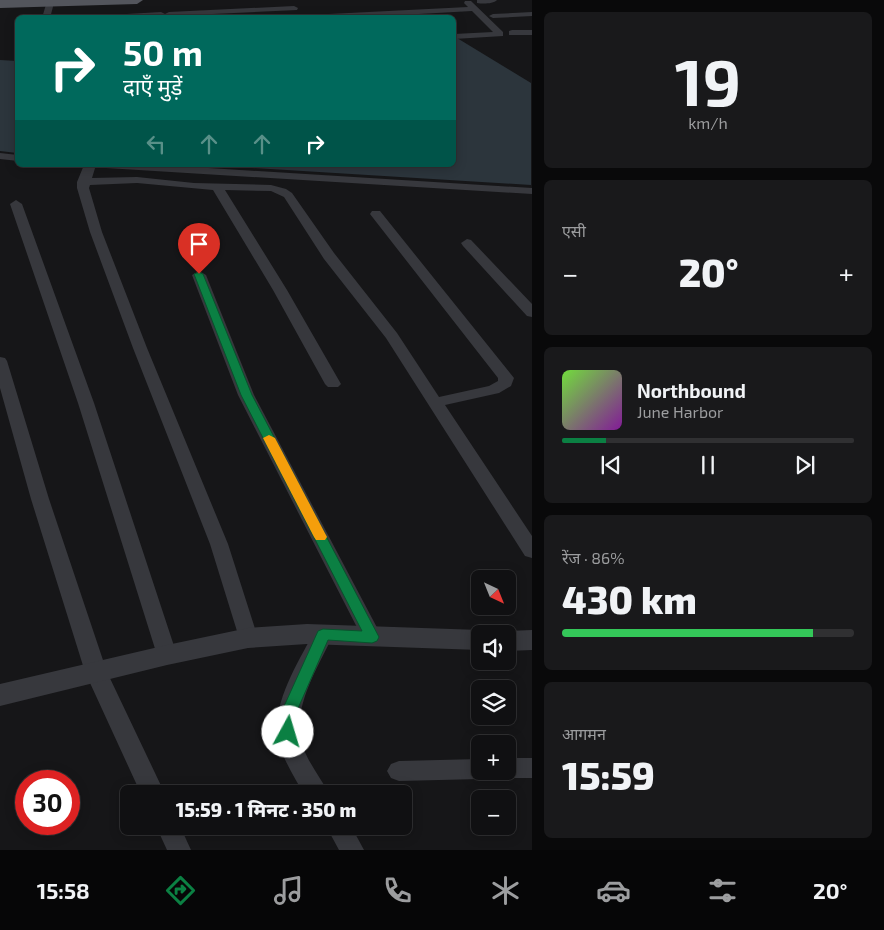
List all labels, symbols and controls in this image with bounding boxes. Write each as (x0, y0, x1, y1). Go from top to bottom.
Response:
text: 50 m (123, 31, 203, 73)
icon: right (40, 35, 105, 100)
text: 19 (675, 41, 741, 119)
text: दाएँ मुड़ें (123, 73, 182, 99)
text: km/h (688, 113, 728, 132)
icon: left (142, 130, 170, 158)
icon: ahead (195, 130, 223, 158)
icon: ahead (248, 130, 276, 158)
icon: right (301, 130, 329, 158)
text: एसी (562, 221, 586, 240)
pin (178, 223, 220, 274)
icon: arrive (185, 230, 213, 258)
text: 20° (679, 249, 738, 295)
text: − (562, 256, 578, 290)
text: + (839, 256, 854, 290)
text: Northbound (637, 379, 746, 402)
text: June Harbor (637, 402, 724, 421)
icon: previous (597, 451, 625, 479)
icon: pause (694, 451, 722, 479)
icon: next (791, 451, 819, 479)
text: रेंज · 86% (562, 548, 625, 567)
north arrow (471, 570, 516, 615)
map controls (471, 570, 516, 835)
text: 430 km (562, 576, 697, 622)
button: sound (471, 625, 516, 670)
button: layers (471, 680, 516, 725)
position arrow (261, 705, 313, 757)
text: आगमन (562, 724, 606, 743)
button: + (471, 735, 516, 780)
text: 15:59 (562, 752, 655, 798)
speed limit sign: 30 (15, 770, 80, 835)
button: − (471, 790, 516, 835)
text: 15:59 · 1 मिनट · 350 m (176, 798, 356, 821)
icon: directions (163, 873, 198, 908)
icon: music (271, 873, 306, 908)
icon: phone (380, 873, 415, 908)
icon: climate (488, 873, 523, 908)
icon: car (596, 873, 631, 908)
icon: filters (705, 873, 740, 908)
text: 15:58 (37, 877, 90, 903)
text: 20° (813, 877, 847, 903)

